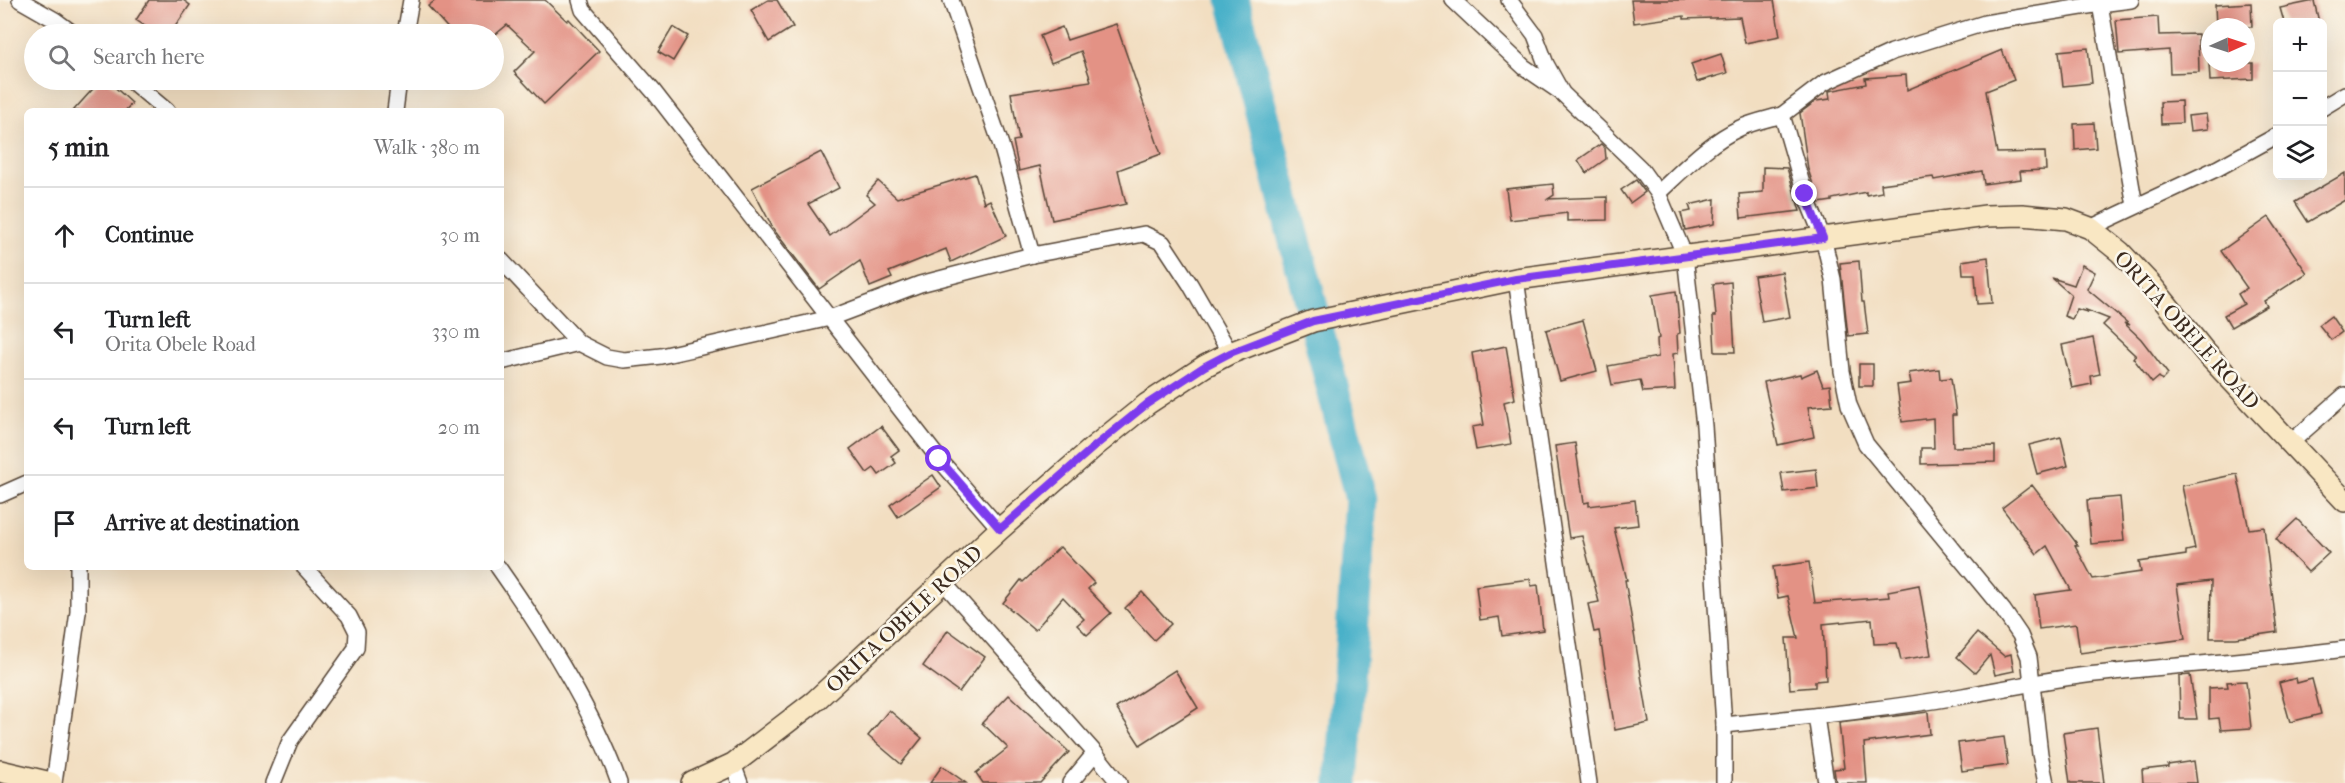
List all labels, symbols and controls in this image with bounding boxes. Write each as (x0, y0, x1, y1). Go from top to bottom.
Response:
north arrow (2201, 18, 2255, 72)
map controls (2273, 18, 2327, 180)
button: + (2273, 18, 2327, 72)
search box (24, 24, 504, 90)
icon: search (45, 41, 78, 74)
text: Search here (93, 44, 205, 70)
button: − (2273, 72, 2327, 126)
button: layers (2273, 126, 2327, 180)
text: 5 min (48, 132, 109, 163)
text: Walk · 380 m (374, 136, 480, 159)
route end (1791, 180, 1817, 206)
icon: ahead (48, 219, 81, 252)
text: Continue (105, 222, 194, 248)
text: 30 m (440, 224, 480, 247)
street label: ORITA OBELE ROAD (2110, 246, 2264, 414)
text: Turn left (105, 307, 191, 333)
icon: left (48, 315, 81, 348)
text: 330 m (432, 320, 480, 343)
text: Orita Obele Road (105, 333, 256, 356)
icon: left (48, 411, 81, 444)
text: Turn left (105, 414, 191, 440)
text: 20 m (438, 416, 480, 439)
route start (925, 445, 951, 471)
icon: arrive (48, 507, 81, 540)
text: Arrive at destination (105, 510, 299, 536)
street label: ORITA OBELE ROAD (821, 540, 987, 698)

